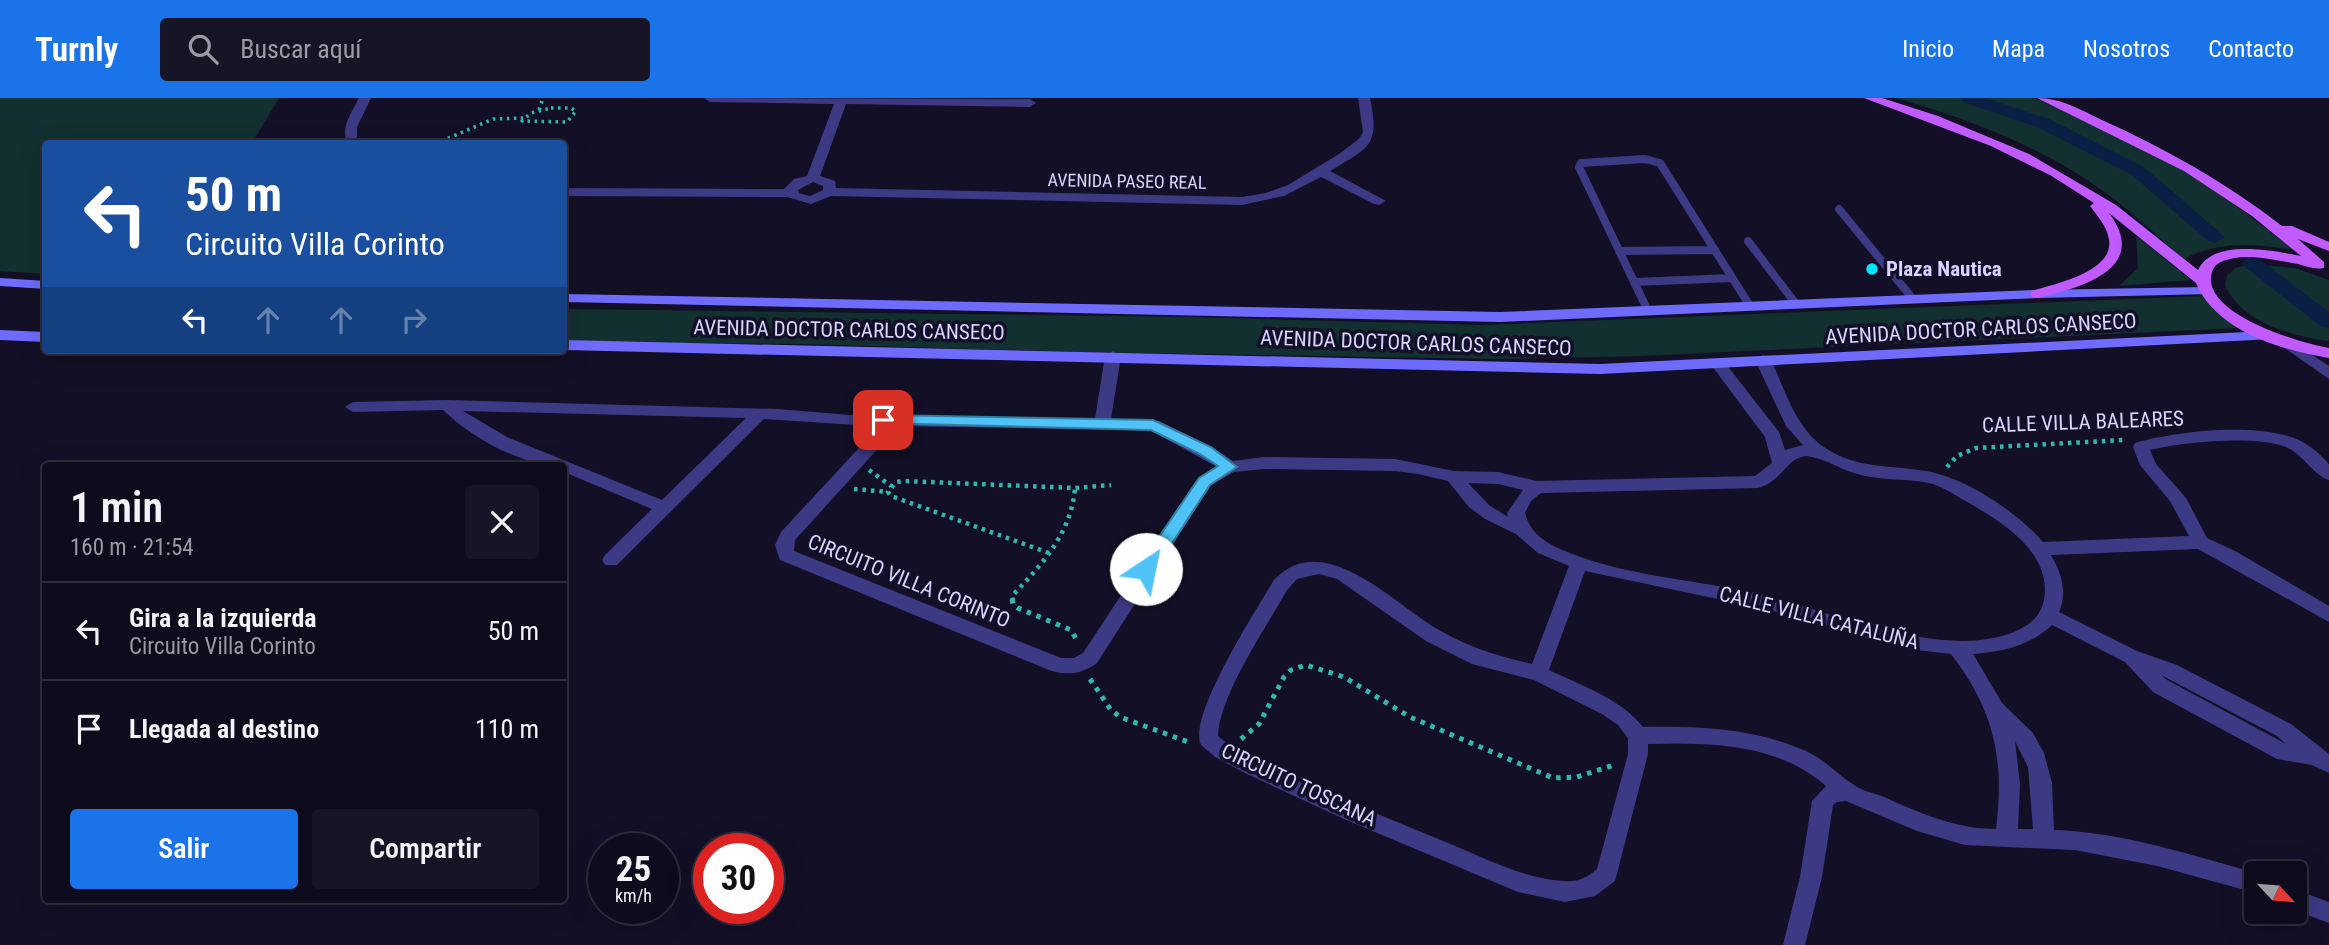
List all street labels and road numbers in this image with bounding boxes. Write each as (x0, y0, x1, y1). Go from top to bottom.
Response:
street label: AVENIDA PASEO REAL (1047, 169, 1207, 193)
street label: AVENIDA DOCTOR CARLOS CANSECO (1825, 309, 2137, 349)
street label: AVENIDA DOCTOR CARLOS CANSECO (693, 315, 1005, 345)
street label: AVENIDA DOCTOR CARLOS CANSECO (1260, 326, 1572, 360)
street label: CALLE VILLA BALEARES (1982, 406, 2184, 438)
street label: CIRCUITO VILLA CORINTO (804, 529, 1014, 633)
street label: CALLE VILLA CATALUÑA (1717, 582, 1921, 654)
street label: CIRCUITO TOSCANA (1218, 739, 1380, 831)

